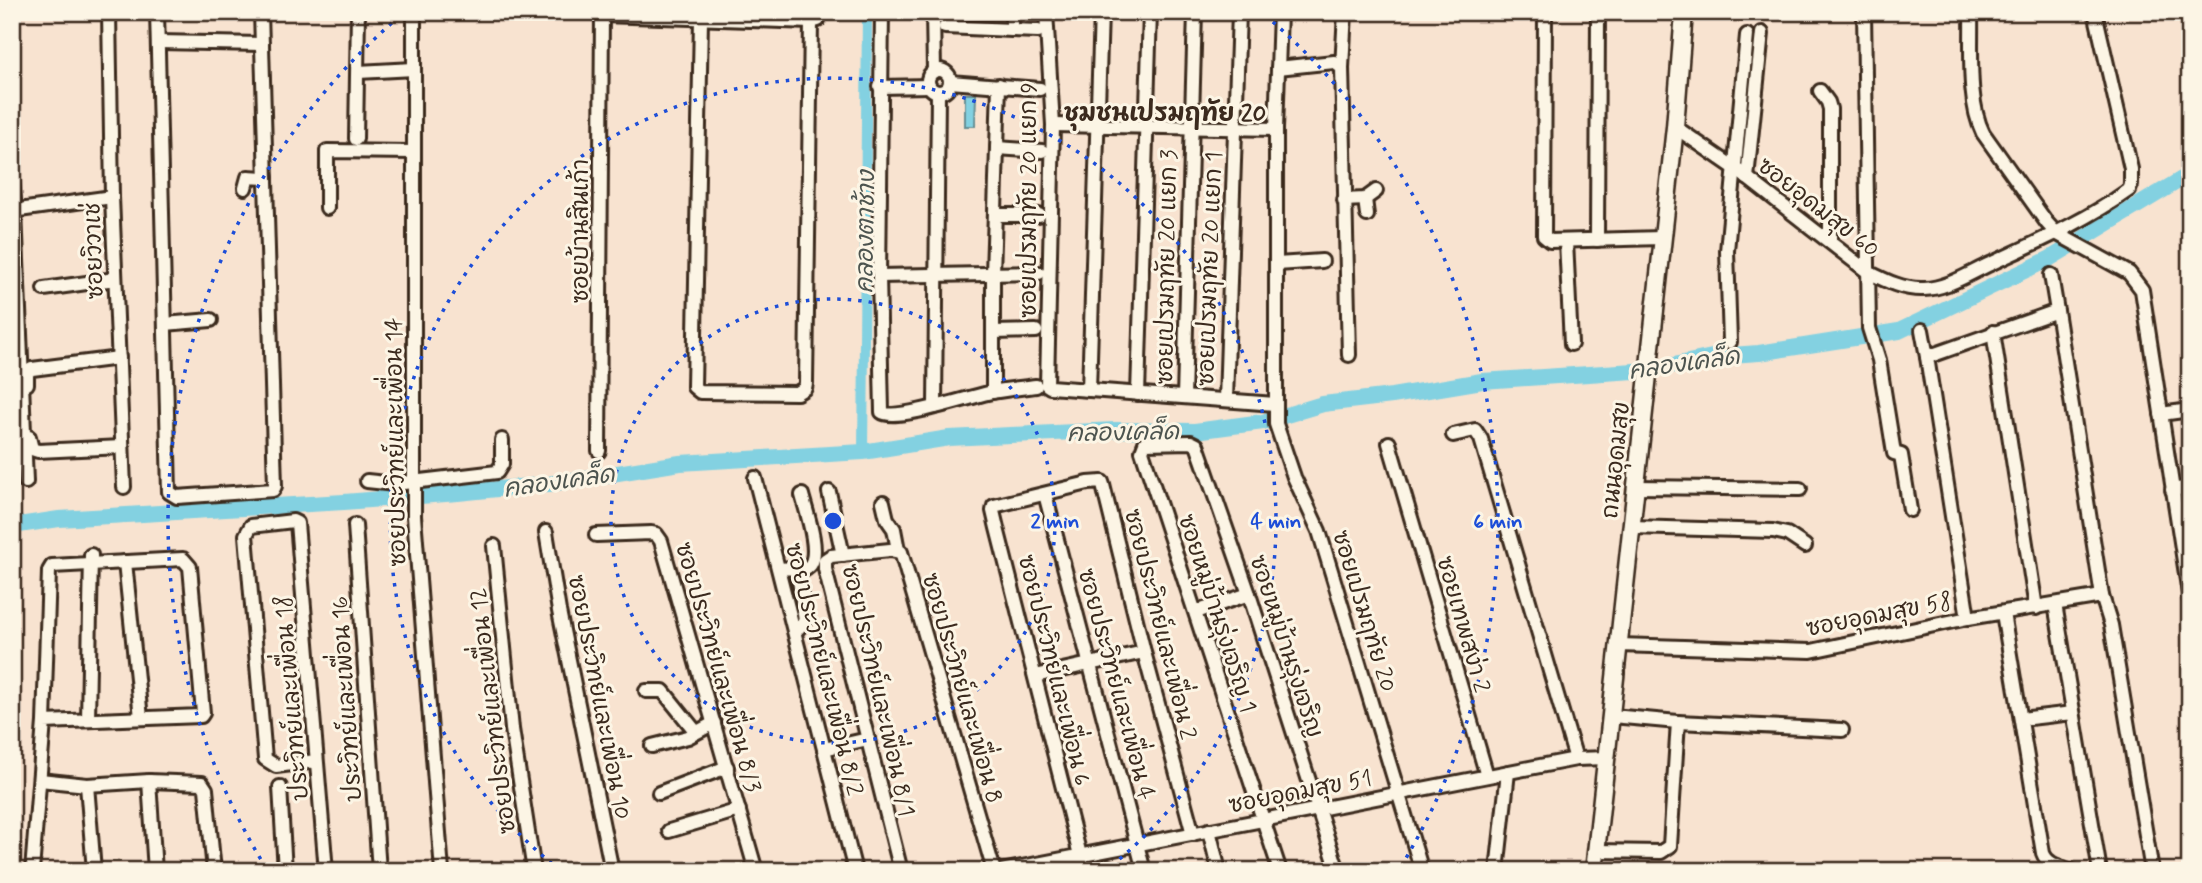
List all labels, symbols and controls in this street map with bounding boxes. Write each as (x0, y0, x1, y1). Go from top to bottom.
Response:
street label: ซอยเปรมฤทัย 20 แยก 9 (1015, 82, 1045, 318)
district label: ชุมชนเปรมฤทัย 20 (1064, 98, 1266, 131)
street label: ซอยเปรมฤทัย 20 แยก 3 (1151, 149, 1185, 385)
street label: ซอยเปรมฤทัย 20 แยก 1 (1192, 151, 1230, 387)
street label: ซอยอุดมสุข 60 (1750, 152, 1885, 266)
street label: ซอยบ้านสินเก้า (565, 159, 597, 303)
water label: คลองตาช้าง (849, 168, 883, 294)
street label: ซอยวิวาเช่ (76, 202, 112, 300)
street label: ซอยประวิทย์และเพื่อน 14 (371, 317, 414, 567)
water label: คลองเคล็ด (1626, 339, 1743, 388)
street label: ถนนอุดมสุข (1596, 400, 1639, 520)
water label: คลองเคล็ด (1067, 415, 1181, 450)
water label: คลองเคล็ด (501, 457, 618, 506)
street label: ซอยประวิทย์และเพื่อน 2 (1116, 504, 1211, 743)
text: 2 min (1030, 508, 1080, 536)
text: 4 min (1250, 508, 1302, 536)
text: 6 min (1473, 508, 1523, 536)
centre of rings (821, 509, 845, 533)
street label: ซอยหมู่บ้านรุ่งเจริญ 1 (1169, 510, 1264, 717)
street label: ซอยเปรมฤทัย 20 (1324, 527, 1402, 696)
street label: ซอยประวิทย์และเพื่อน 8/3 (667, 537, 776, 796)
street label: ซอยประวิทย์และเพื่อน 8/2 (777, 538, 878, 799)
street label: ซอยประวิทย์และเพื่อน 6 (1010, 550, 1105, 789)
street label: ซอยหมู่บ้านรุ่งเจริญ (1240, 551, 1331, 742)
street label: ซอยเทพสง่า 2 (1428, 552, 1498, 696)
street label: ซอยประวิทย์และเพื่อน 8/1 (833, 559, 929, 820)
street label: ซอยประวิทย์และเพื่อน 4 (1070, 563, 1169, 804)
street label: ซอยประวิทย์และเพื่อน 8 (914, 568, 1017, 807)
street label: ซอยประวิทย์และเพื่อน 10 (560, 571, 645, 822)
street label: ซอยประวิทย์และเพื่อน 12 (455, 586, 524, 836)
street label: ซอยอุดมสุข 58 (1804, 587, 1955, 646)
street label: ประวิทย์และเพื่อน 18 (260, 594, 317, 803)
street label: ประวิทย์และเพื่อน 16 (317, 595, 370, 803)
street label: ซอยอุดมสุข 51 (1226, 764, 1375, 823)

